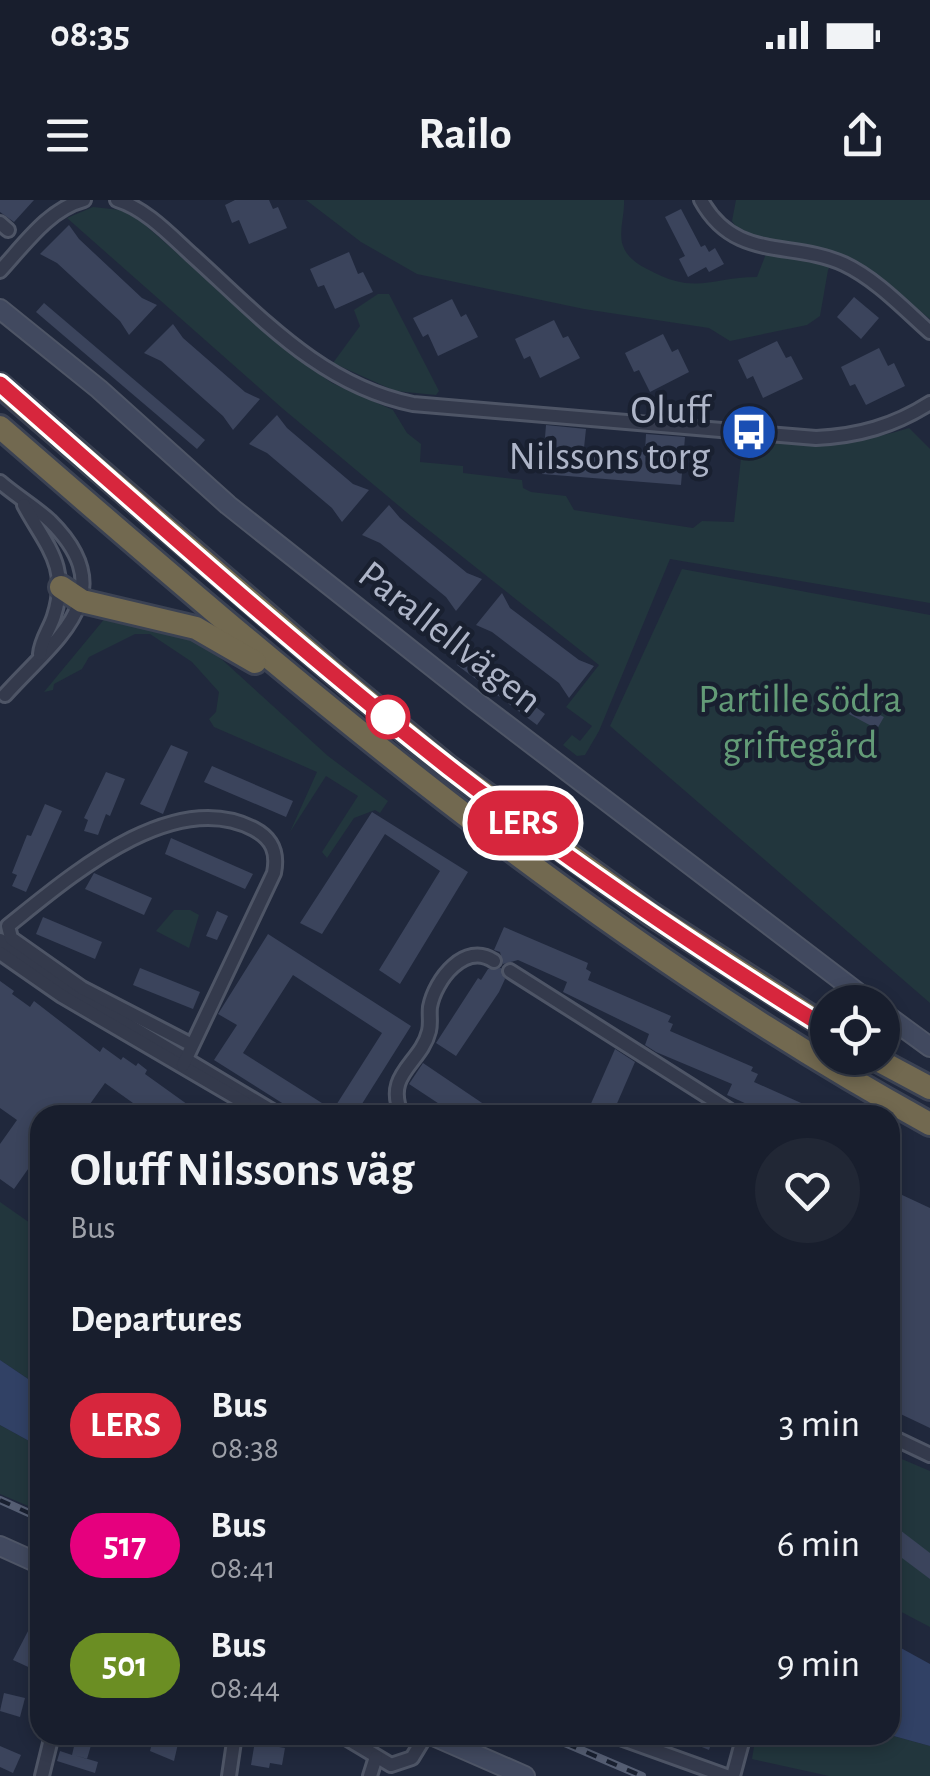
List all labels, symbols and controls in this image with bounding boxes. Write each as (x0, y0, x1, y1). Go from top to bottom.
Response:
text: 08:35 (50, 16, 130, 54)
icon: menu (40, 108, 95, 163)
icon: share (835, 108, 890, 163)
text: Railo (418, 112, 512, 157)
place label: Oluff Nilssons torg (508, 391, 712, 477)
bus stop icon: Oluff Nilssons torg (719, 402, 779, 462)
street label: Parallellvägen (351, 554, 549, 721)
park label: Partille södra griftegård (698, 680, 902, 766)
unlabelled marker (367, 696, 409, 738)
line badge: LERS (453, 790, 593, 856)
text: LERS (487, 806, 559, 841)
map controls (810, 985, 900, 1075)
button: locate (810, 985, 900, 1075)
button: heart (755, 1138, 860, 1243)
text: Oluff Nilssons väg (70, 1147, 414, 1195)
text: Bus (70, 1212, 115, 1244)
text: Departures (70, 1301, 242, 1339)
text: Bus (211, 1387, 268, 1425)
text: 3 min (779, 1406, 860, 1444)
text: LERS (90, 1408, 161, 1443)
text: 08:38 (211, 1432, 279, 1464)
text: Bus (210, 1507, 266, 1545)
text: 6 min (777, 1526, 860, 1564)
text: 517 (104, 1528, 146, 1563)
text: 08:41 (210, 1552, 276, 1584)
text: Bus (210, 1627, 266, 1665)
text: 9 min (777, 1646, 860, 1684)
text: 501 (102, 1648, 148, 1683)
text: 08:44 (210, 1672, 280, 1704)

